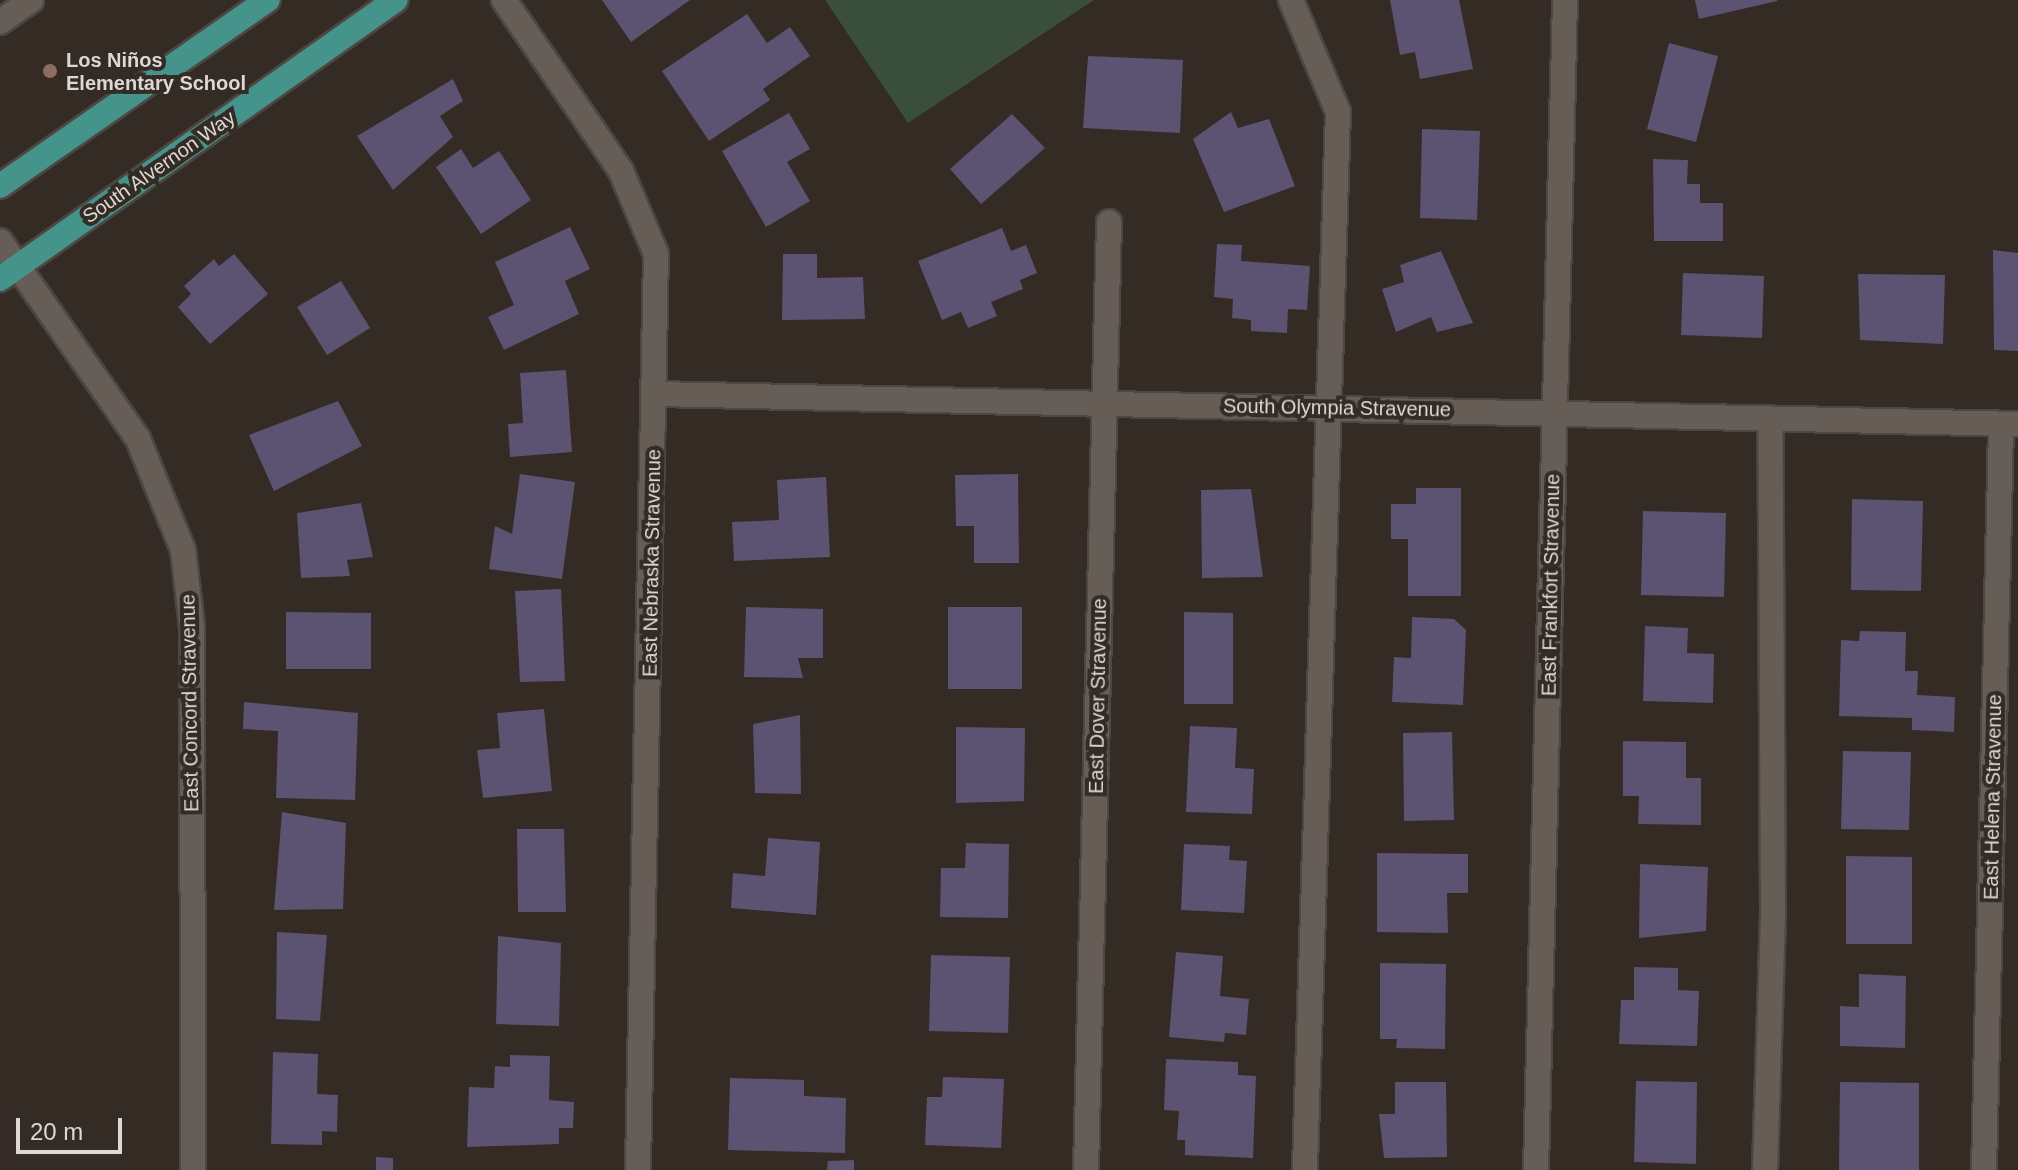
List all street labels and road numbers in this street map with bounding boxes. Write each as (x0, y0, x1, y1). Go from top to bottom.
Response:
street label: South Alvernon Way (78, 105, 240, 229)
street label: South Olympia Stravenue (1223, 394, 1451, 422)
street label: East Nebraska Stravenue (638, 449, 666, 677)
street label: East Frankfort Stravenue (1537, 474, 1565, 696)
street label: East Concord Stravenue (176, 594, 204, 812)
street label: East Dover Stravenue (1084, 598, 1112, 794)
street label: East Helena Stravenue (1979, 694, 2007, 900)

